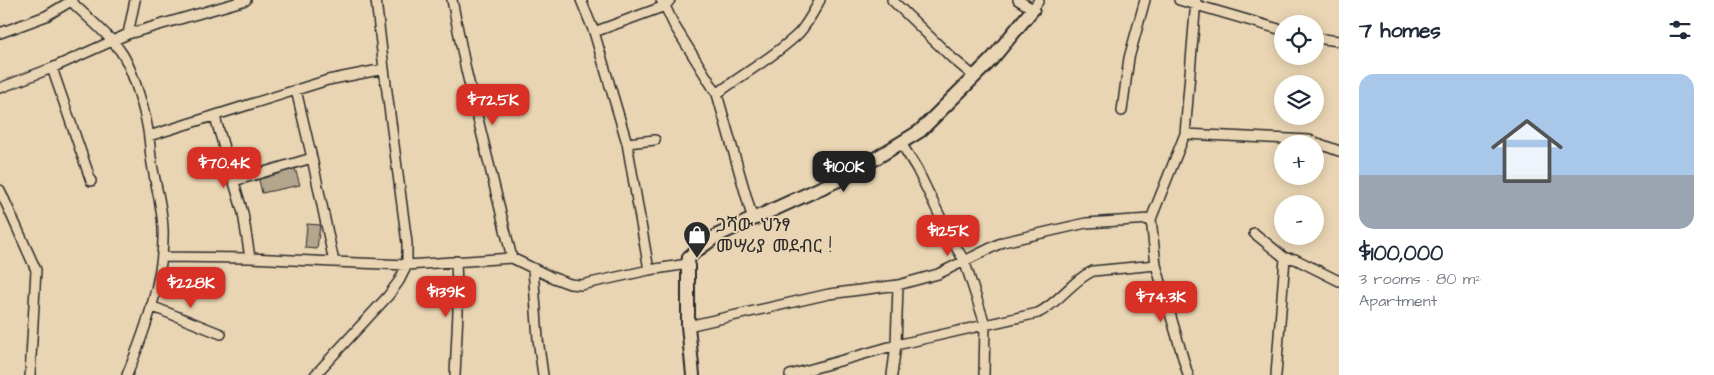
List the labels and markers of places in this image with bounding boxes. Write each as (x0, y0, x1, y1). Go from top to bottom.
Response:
pin: $72.5K (452, 84, 534, 126)
pin: $70.4K (183, 146, 265, 189)
pin: $100K (809, 150, 879, 193)
place label: ጋሻው ህንፃ መሣሪያ መደብር ! (716, 213, 832, 259)
pin: $125K (913, 214, 983, 257)
shop icon: ጋሻው ህንፃ መሣሪያ መደብር ! (682, 220, 712, 259)
pin: $228K (156, 266, 226, 309)
pin: $139K (411, 276, 481, 318)
pin: $74.3K (1120, 280, 1202, 323)

